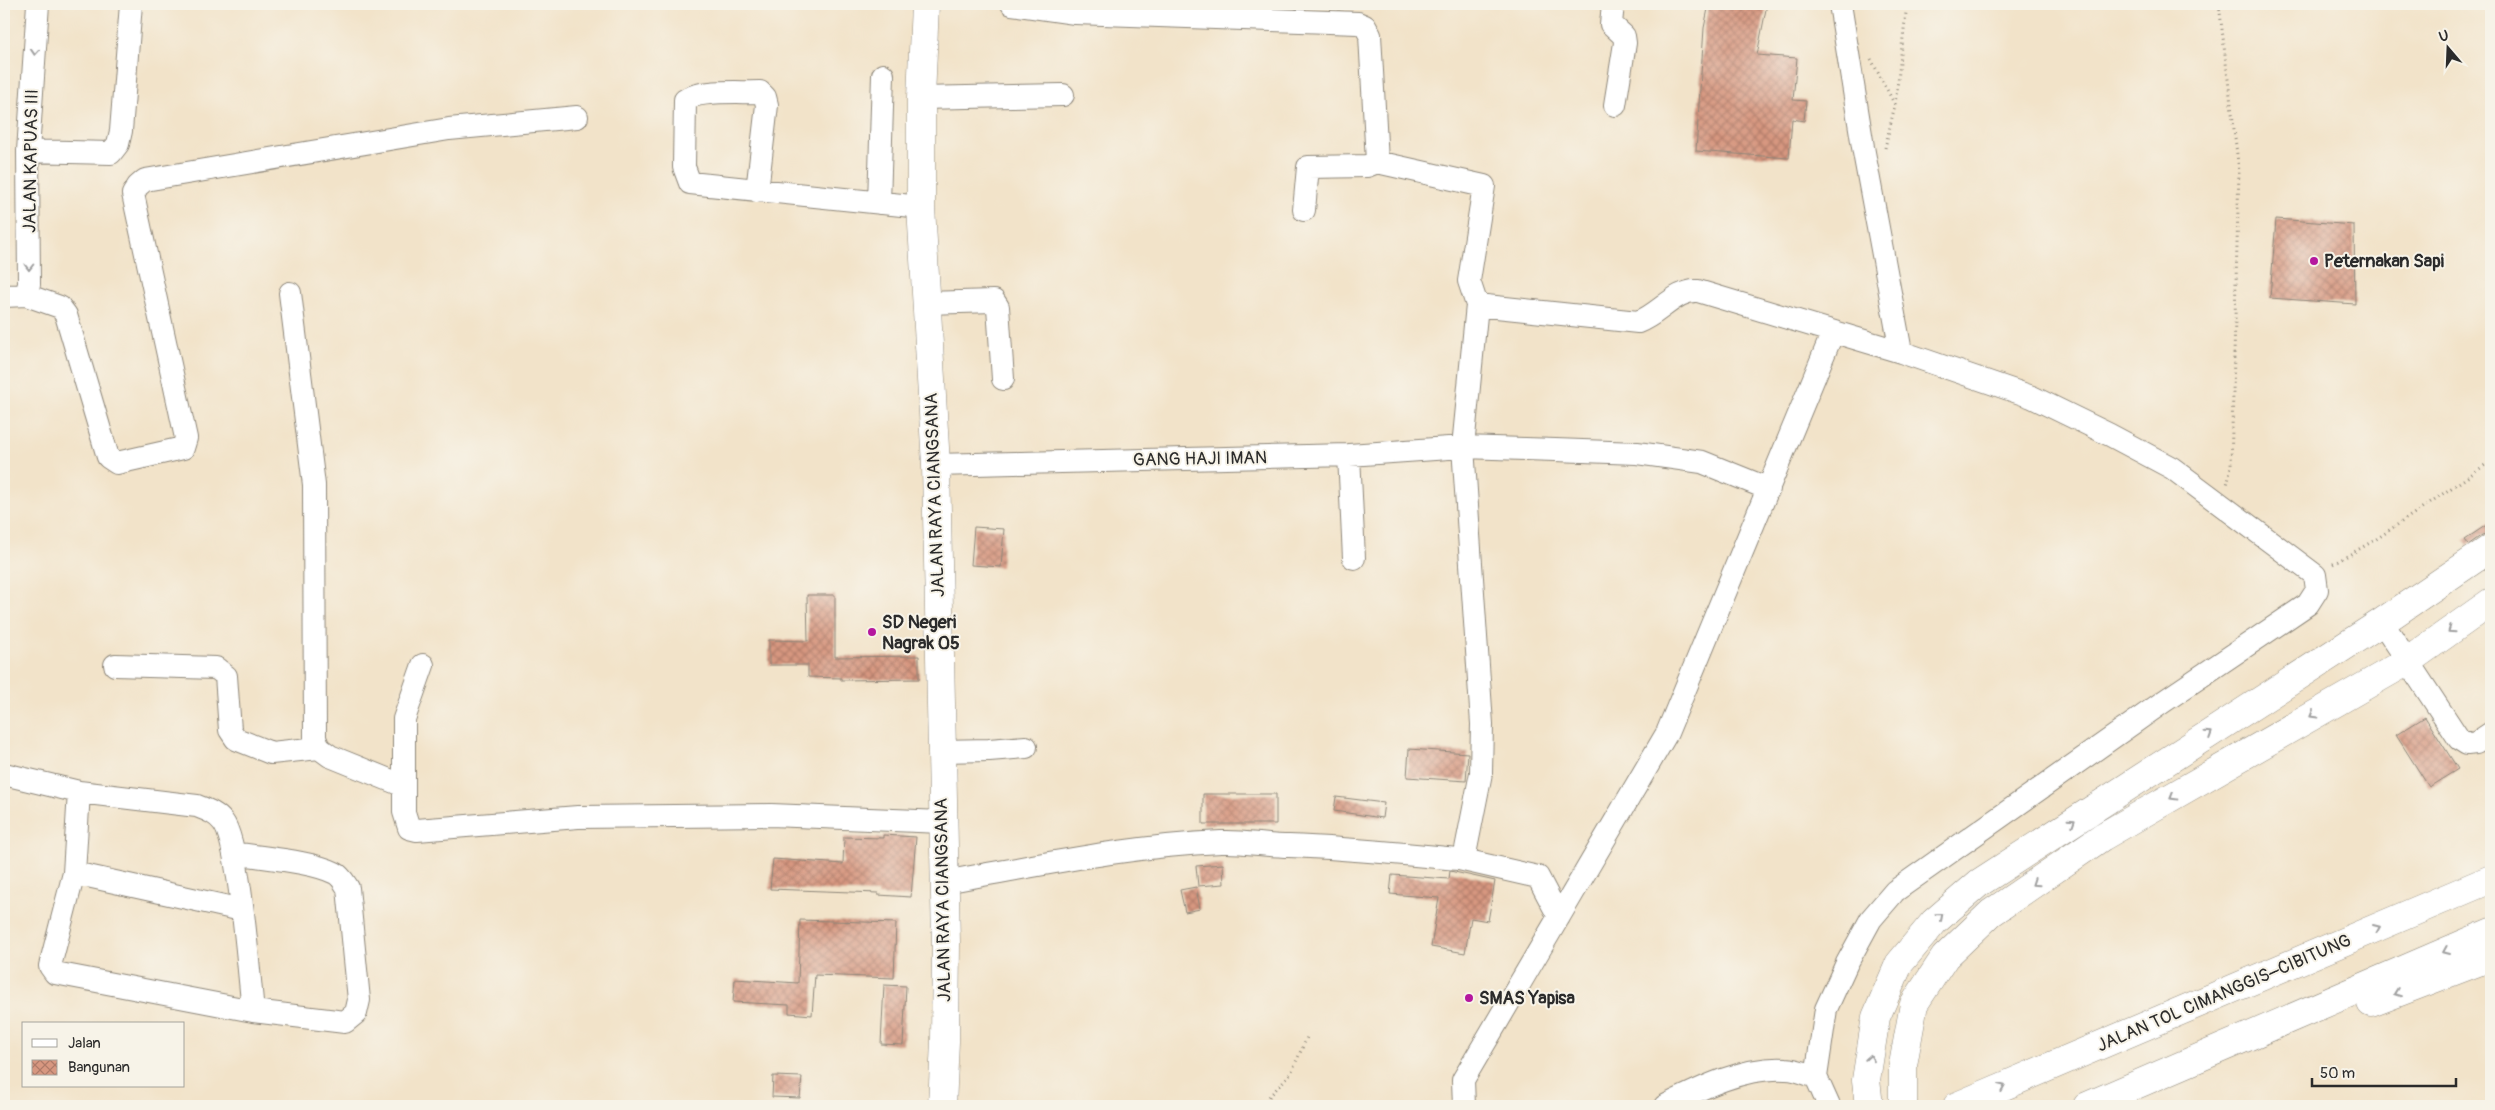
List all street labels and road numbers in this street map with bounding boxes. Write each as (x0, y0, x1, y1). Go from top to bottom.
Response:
street label: JALAN KAPUAS III (18, 89, 44, 233)
street label: JALAN RAYA CIANGSANA (920, 392, 950, 598)
street label: GANG HAJI IMAN (1133, 446, 1267, 472)
street label: JALAN RAYA CIANGSANA (930, 797, 956, 1002)
street label: JALAN TOL CIMANGGIS–CIBITUNG (2093, 929, 2355, 1057)

